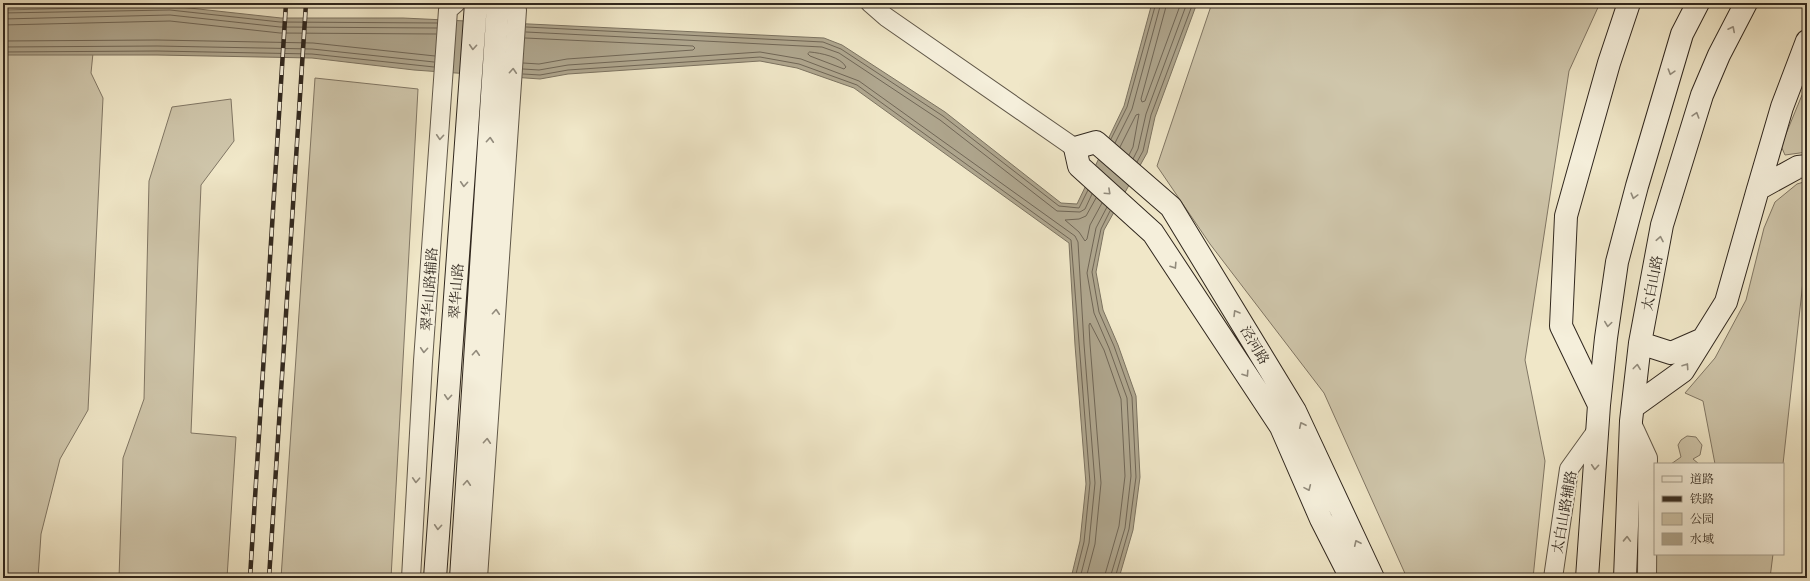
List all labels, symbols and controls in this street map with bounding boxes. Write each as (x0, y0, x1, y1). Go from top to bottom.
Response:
one-way arrow (1727, 26, 1735, 33)
one-way arrow (469, 44, 478, 50)
one-way arrow (509, 68, 518, 74)
one-way arrow (1667, 68, 1676, 75)
one-way arrow (1691, 111, 1700, 118)
one-way arrow (435, 134, 444, 140)
one-way arrow (485, 137, 494, 143)
one-way arrow (459, 181, 468, 187)
one-way arrow (1103, 188, 1111, 195)
one-way arrow (1630, 193, 1639, 200)
one-way arrow (1655, 236, 1663, 243)
street label: 翠华山路辅路 (418, 247, 443, 332)
street label: 太白山路 (1639, 254, 1668, 313)
one-way arrow (1169, 262, 1177, 269)
street label: 翠华山路 (446, 263, 469, 320)
one-way arrow (492, 309, 501, 315)
one-way arrow (1233, 310, 1240, 317)
one-way arrow (1604, 320, 1613, 327)
street label: 泾河路 (1235, 323, 1273, 369)
one-way arrow (420, 347, 429, 353)
one-way arrow (471, 350, 480, 357)
one-way arrow (1633, 364, 1642, 371)
one-way arrow (1681, 364, 1688, 371)
one-way arrow (1241, 370, 1249, 377)
one-way arrow (443, 394, 452, 400)
one-way arrow (1299, 421, 1307, 429)
one-way arrow (482, 438, 491, 444)
legend (1654, 463, 1784, 555)
one-way arrow (1590, 464, 1599, 470)
street label: 太白山路辅路 (1549, 469, 1582, 555)
text: 道路 (1690, 472, 1714, 488)
one-way arrow (412, 477, 421, 483)
one-way arrow (462, 480, 471, 486)
one-way arrow (1303, 484, 1311, 491)
text: 铁路 (1690, 492, 1714, 508)
text: 公园 (1690, 512, 1714, 528)
one-way arrow (434, 524, 443, 530)
text: 水域 (1690, 532, 1714, 548)
one-way arrow (1622, 536, 1631, 542)
one-way arrow (1353, 539, 1361, 546)

